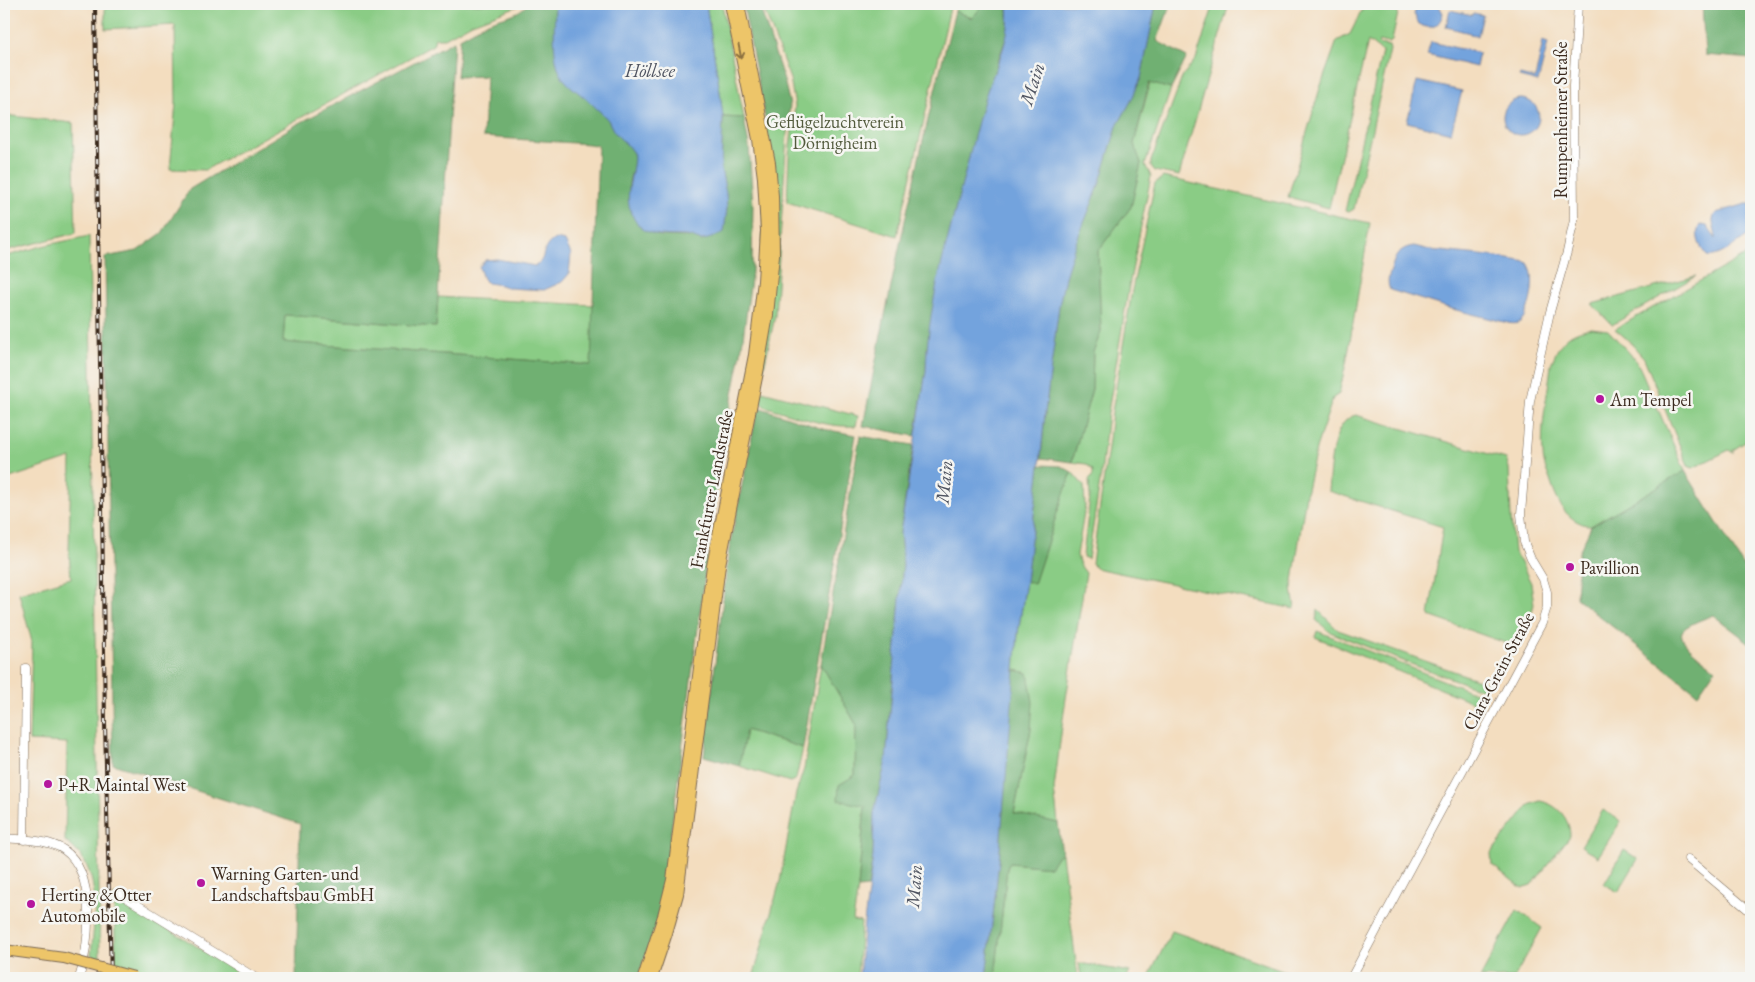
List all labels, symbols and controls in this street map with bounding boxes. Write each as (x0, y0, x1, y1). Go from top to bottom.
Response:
street label: Rumpenheimer Straße (1549, 42, 1572, 198)
one-way arrow (736, 43, 745, 59)
water label: Höllsee (624, 58, 675, 83)
water label: Main (1013, 60, 1051, 109)
park label: Geflügelzuchtverein Dörnigheim (766, 110, 904, 154)
place label: Am Tempel (1609, 388, 1692, 411)
marker: Am Tempel (1594, 393, 1606, 405)
street label: Frankfurter Landstraße (684, 408, 738, 570)
water label: Main (930, 459, 958, 506)
place label: Pavillion (1580, 556, 1640, 579)
marker: Pavillion (1564, 561, 1576, 573)
street label: Clara-Grein-Straße (1457, 608, 1539, 734)
place label: P+R Maintal West (58, 773, 186, 796)
marker: P+R Maintal West (42, 778, 54, 790)
place label: Warning Garten- und Landschaftsbau GmbH (211, 862, 374, 906)
water label: Main (900, 864, 928, 909)
marker: Warning Garten- und Landschaftsbau GmbH (195, 877, 207, 889)
place label: Herting &Otter Automobile (40, 883, 151, 927)
marker: Herting &Otter Automobile (25, 898, 37, 910)

